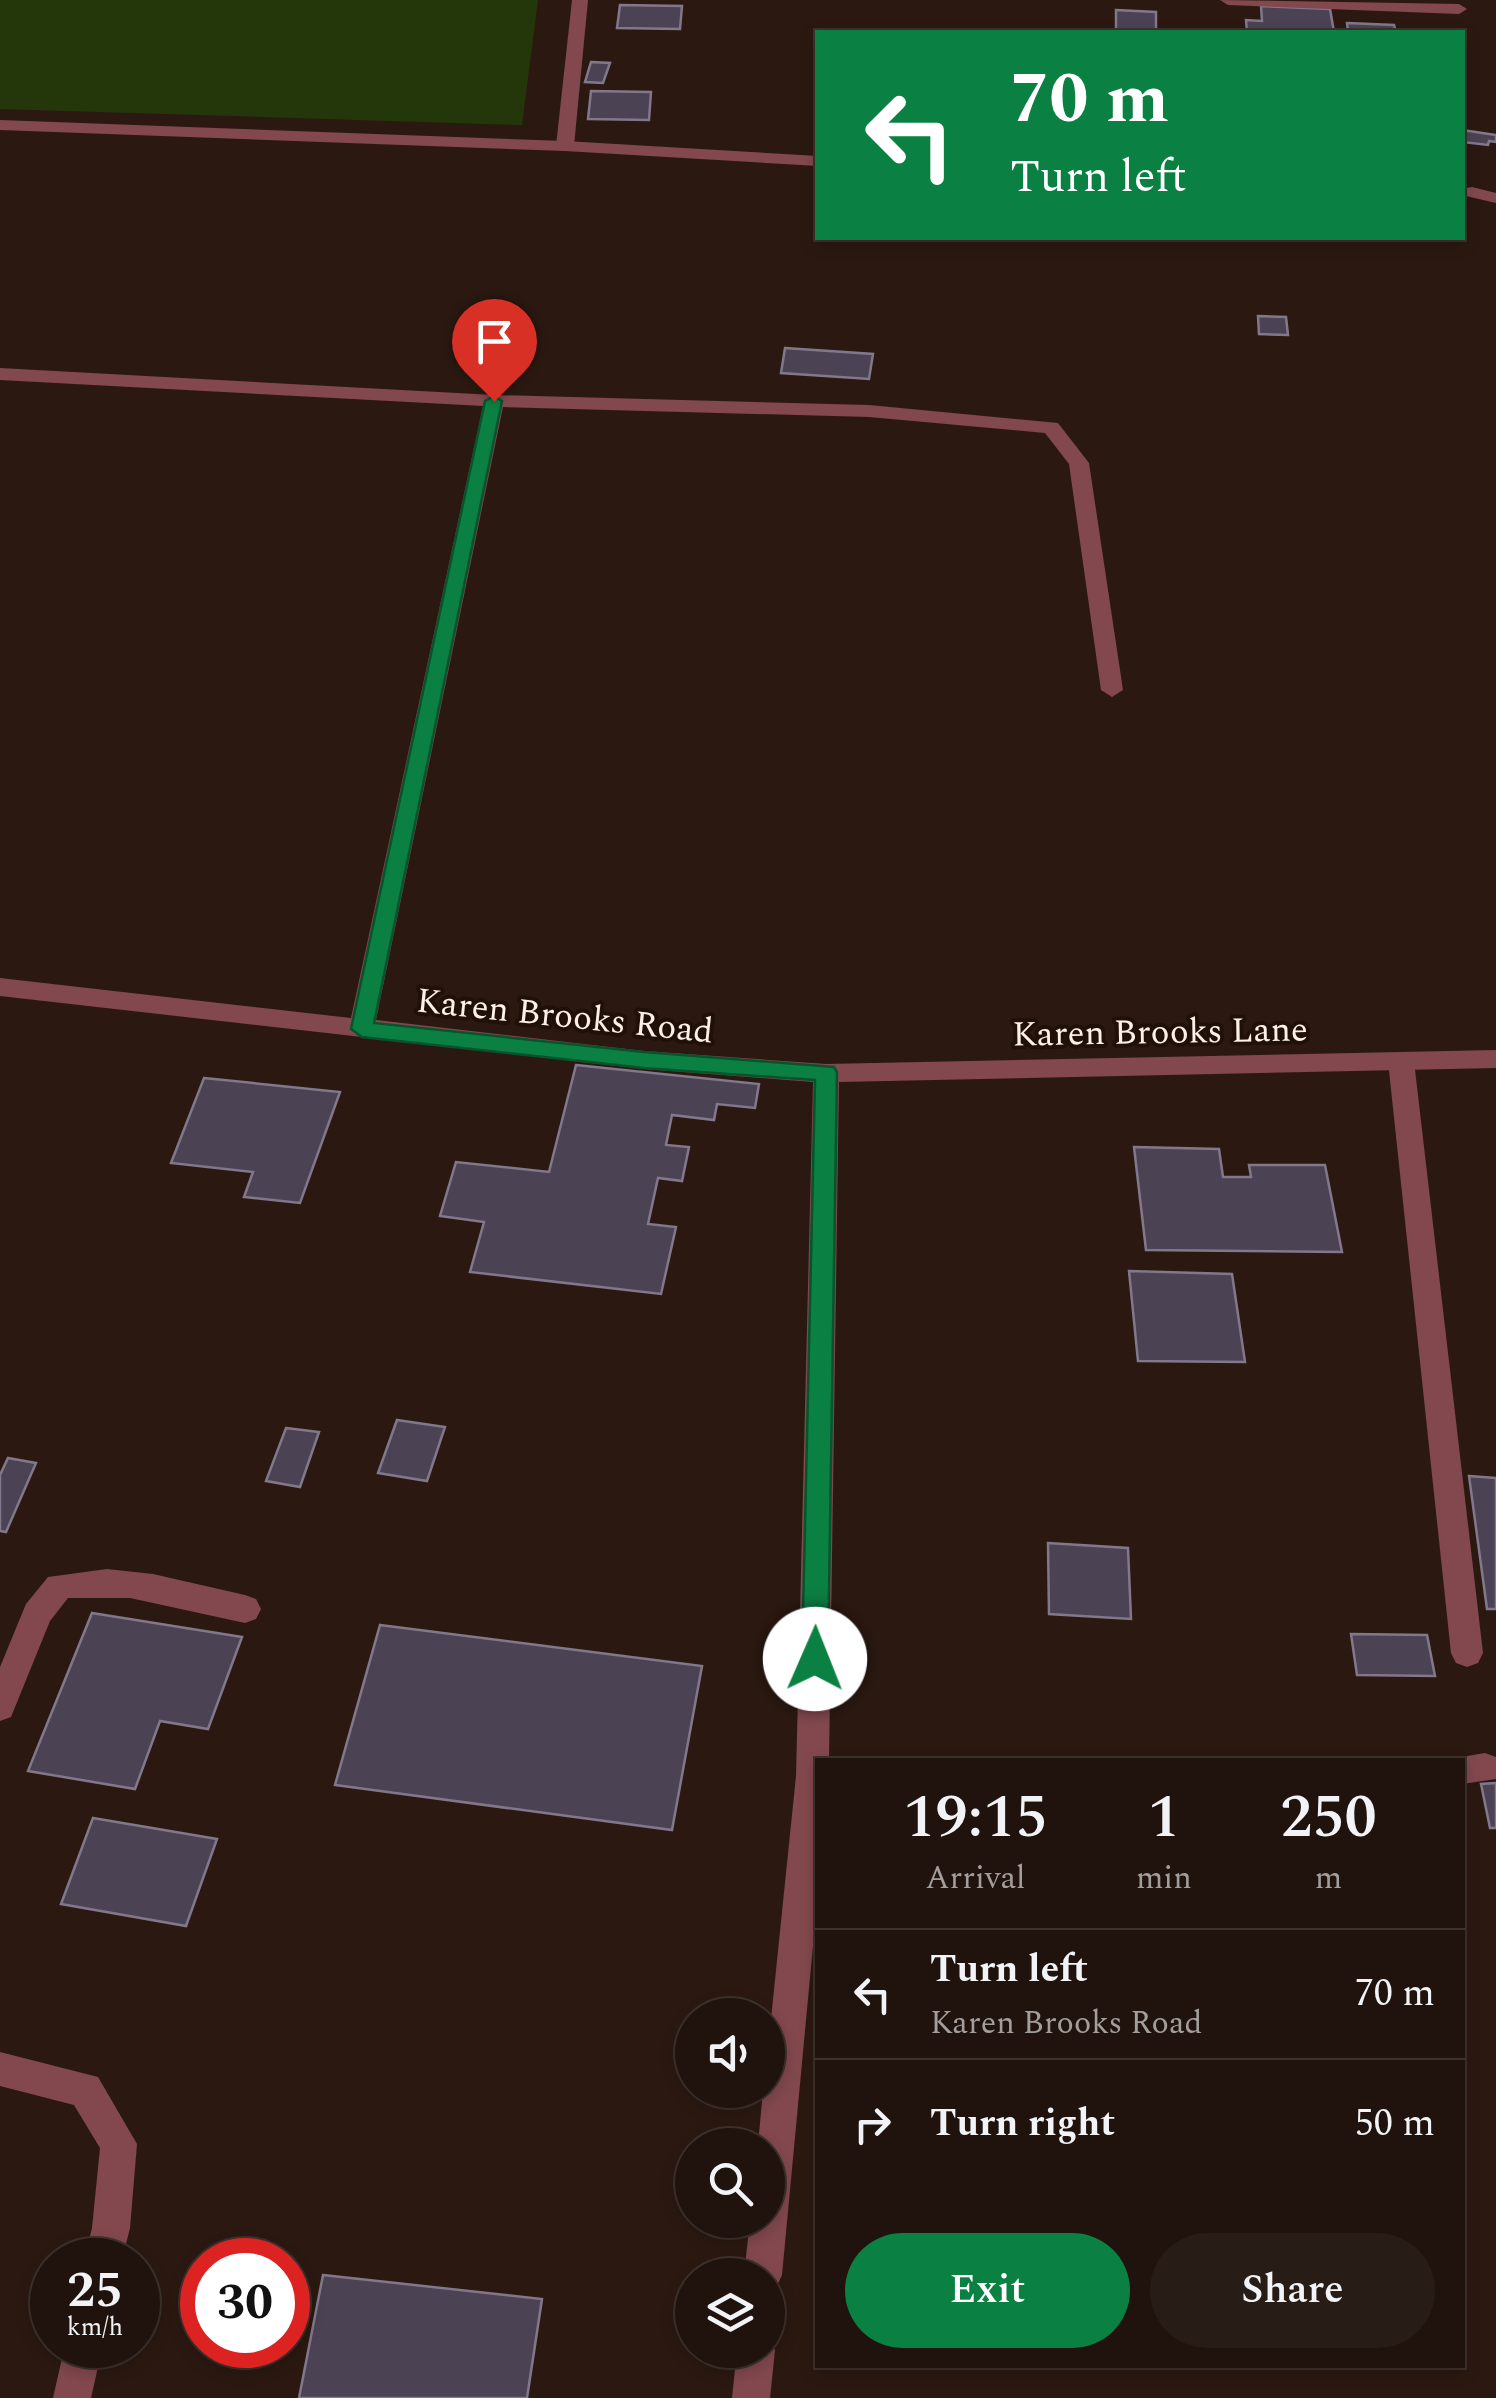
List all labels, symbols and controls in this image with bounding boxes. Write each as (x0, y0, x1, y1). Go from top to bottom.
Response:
text: 70 m (1010, 47, 1169, 153)
icon: left (845, 70, 975, 200)
text: Turn left (1010, 143, 1187, 212)
pin (452, 299, 537, 402)
icon: arrive (467, 314, 522, 369)
street label: Karen Brooks Road (414, 975, 716, 1058)
street label: Karen Brooks Lane (1012, 1003, 1308, 1062)
position arrow (763, 1607, 867, 1711)
text: 19:15 (903, 1772, 1048, 1864)
text: 1 (1148, 1772, 1180, 1864)
text: 250 (1280, 1772, 1377, 1864)
text: Arrival (926, 1854, 1025, 1903)
text: min (1136, 1854, 1192, 1903)
text: m (1315, 1854, 1342, 1903)
text: Turn left (930, 1941, 1088, 1999)
text: 70 m (1355, 1965, 1435, 2023)
icon: left (845, 1967, 900, 2022)
map controls (675, 1998, 785, 2368)
button: sound (675, 1998, 785, 2108)
text: Karen Brooks Road (930, 1999, 1202, 2048)
text: Turn right (930, 2095, 1115, 2153)
text: 50 m (1355, 2095, 1435, 2153)
icon: right (845, 2097, 900, 2152)
button: search (675, 2128, 785, 2238)
button: Exit (845, 2233, 1130, 2348)
button: Share (1150, 2233, 1435, 2348)
speed limit sign: 30 (180, 2238, 310, 2368)
text: 25 (67, 2253, 123, 2329)
button: layers (675, 2258, 785, 2368)
text: km/h (67, 2309, 123, 2347)

